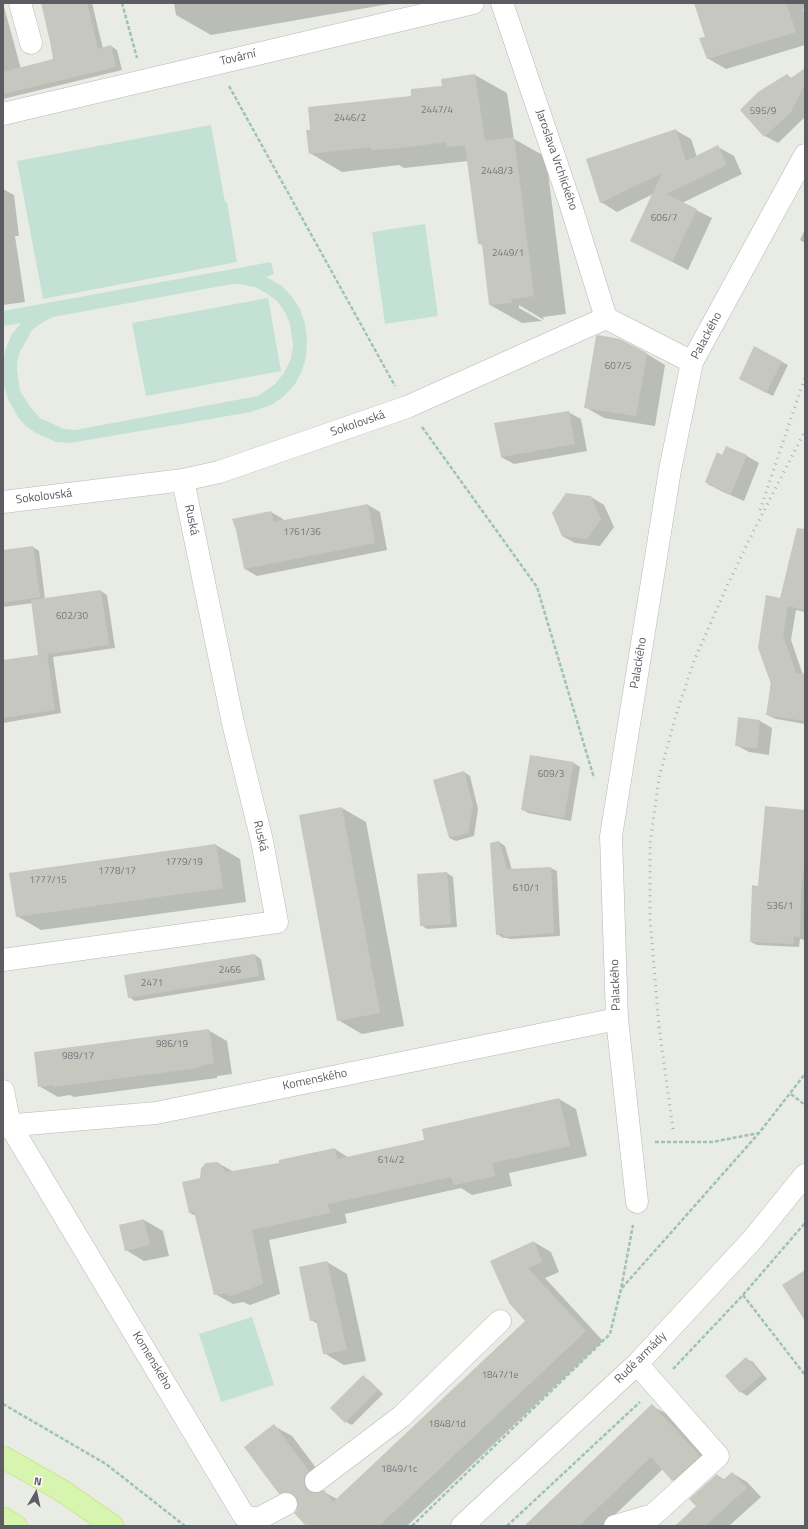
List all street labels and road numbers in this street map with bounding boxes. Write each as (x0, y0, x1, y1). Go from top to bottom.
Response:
street label: Tovární (219, 47, 257, 69)
street label: Jaroslava Vrchlického (532, 108, 580, 212)
street label: Palackého (689, 310, 725, 362)
street label: Sokolovská (329, 408, 387, 440)
street label: Sokolovská (15, 486, 73, 508)
street label: Ruská (181, 503, 201, 537)
street label: Palackého (628, 636, 650, 690)
street label: Ruská (249, 819, 271, 853)
street label: Palackého (608, 959, 624, 1011)
street label: Komenského (281, 1066, 349, 1094)
street label: Komenského (129, 1329, 175, 1393)
street label: Rudé armády (612, 1329, 670, 1387)

